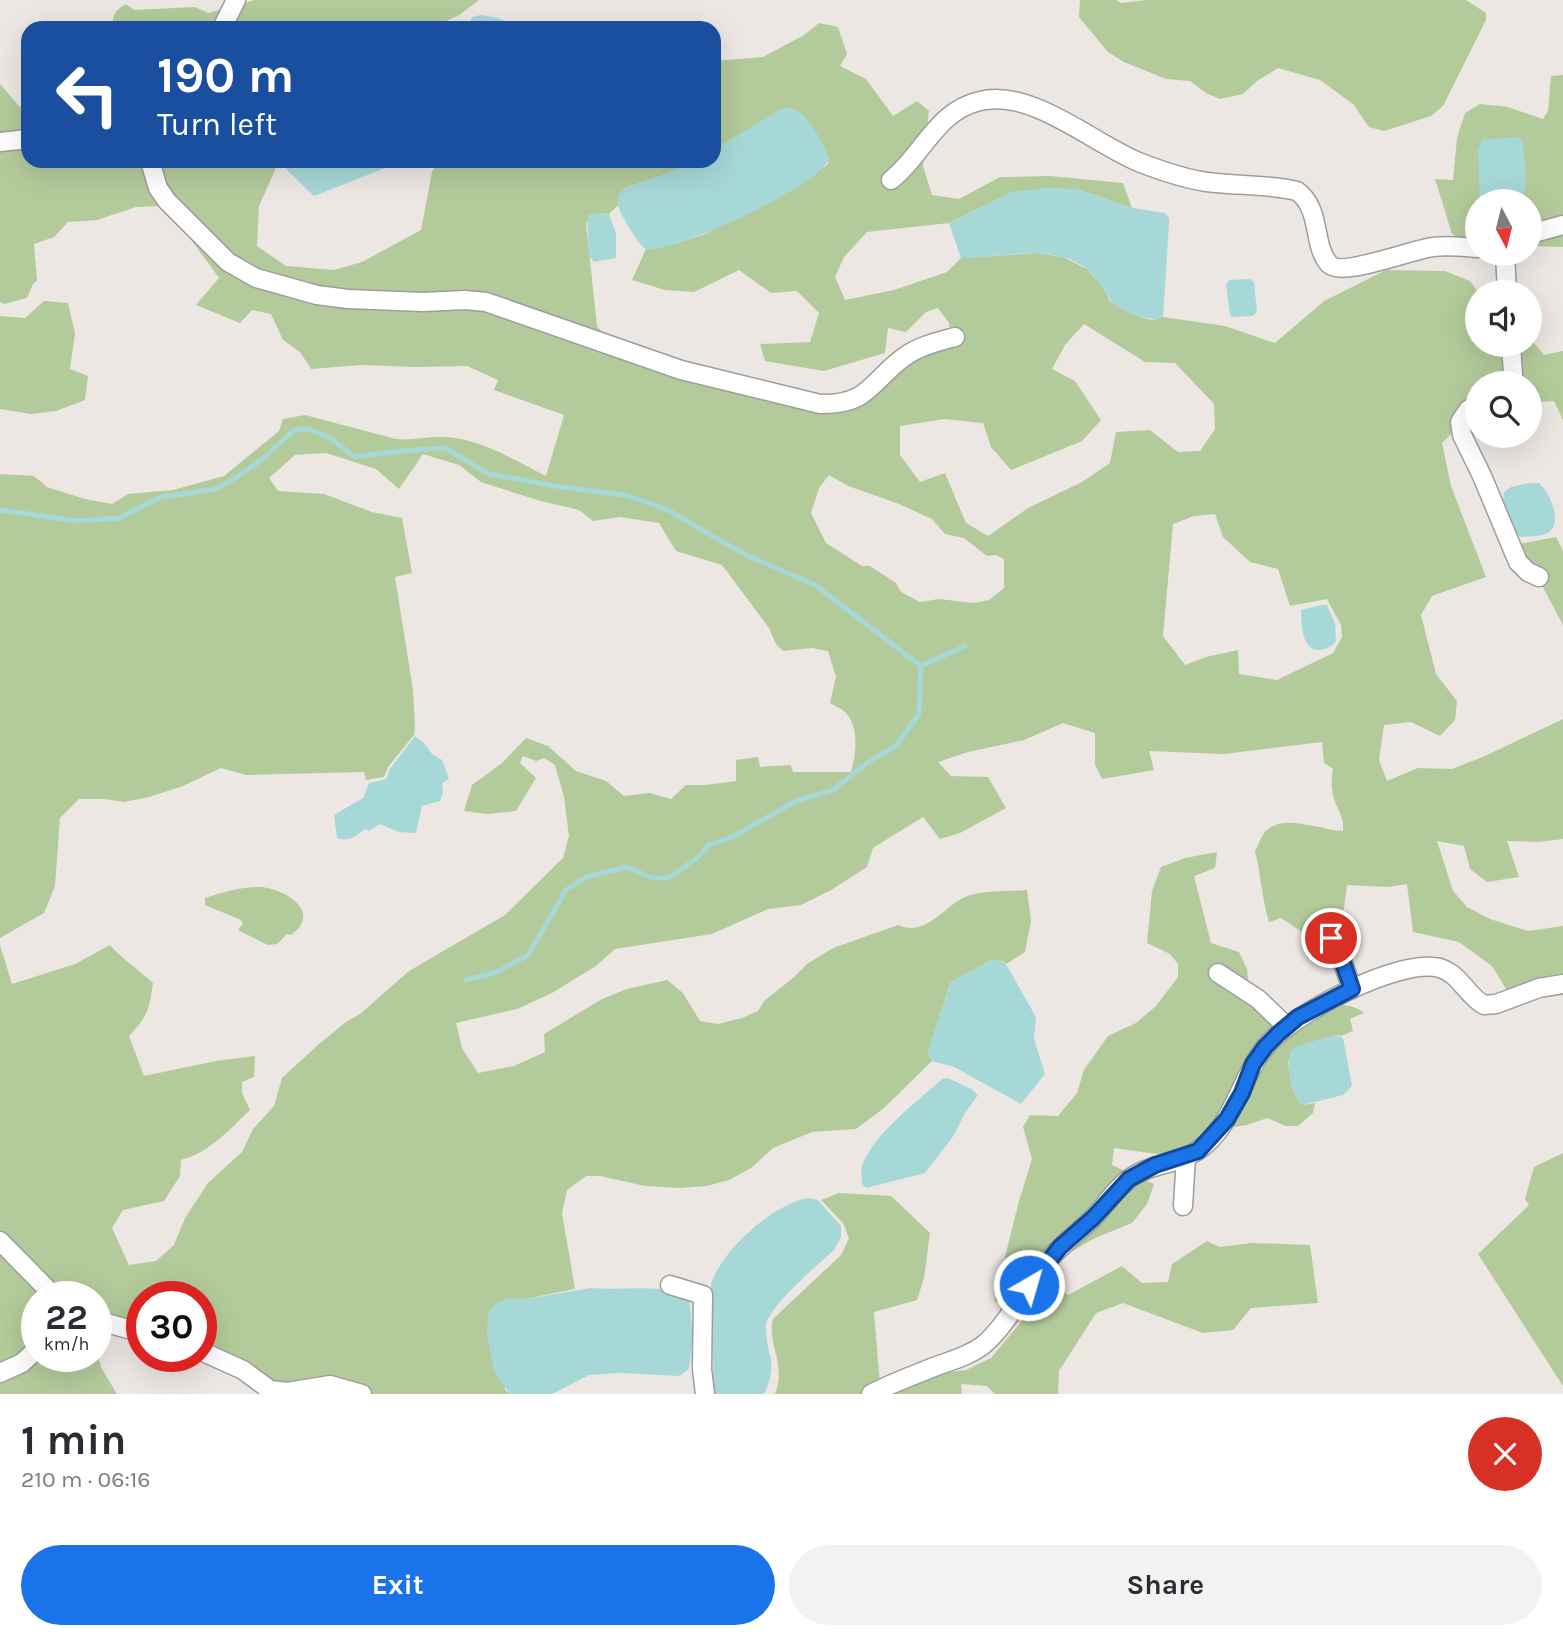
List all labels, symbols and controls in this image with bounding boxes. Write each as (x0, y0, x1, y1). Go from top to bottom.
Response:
text: 190 m (157, 47, 294, 104)
icon: left (42, 49, 133, 140)
text: Turn left (157, 106, 277, 143)
north arrow (1465, 189, 1542, 266)
map controls (1465, 189, 1542, 448)
button: sound (1465, 280, 1542, 357)
button: search (1465, 371, 1542, 448)
pin (1301, 908, 1361, 968)
icon: arrive (1312, 919, 1350, 957)
position arrow (992, 1248, 1066, 1322)
speed limit sign: 30 (126, 1281, 217, 1372)
text: 22 (45, 1297, 88, 1338)
text: km/h (44, 1333, 89, 1355)
text: 1 min (21, 1415, 126, 1465)
button: close (1468, 1417, 1542, 1491)
text: 210 m · 06:16 (21, 1466, 150, 1493)
button: Exit (21, 1545, 775, 1625)
button: Share (789, 1545, 1542, 1625)

